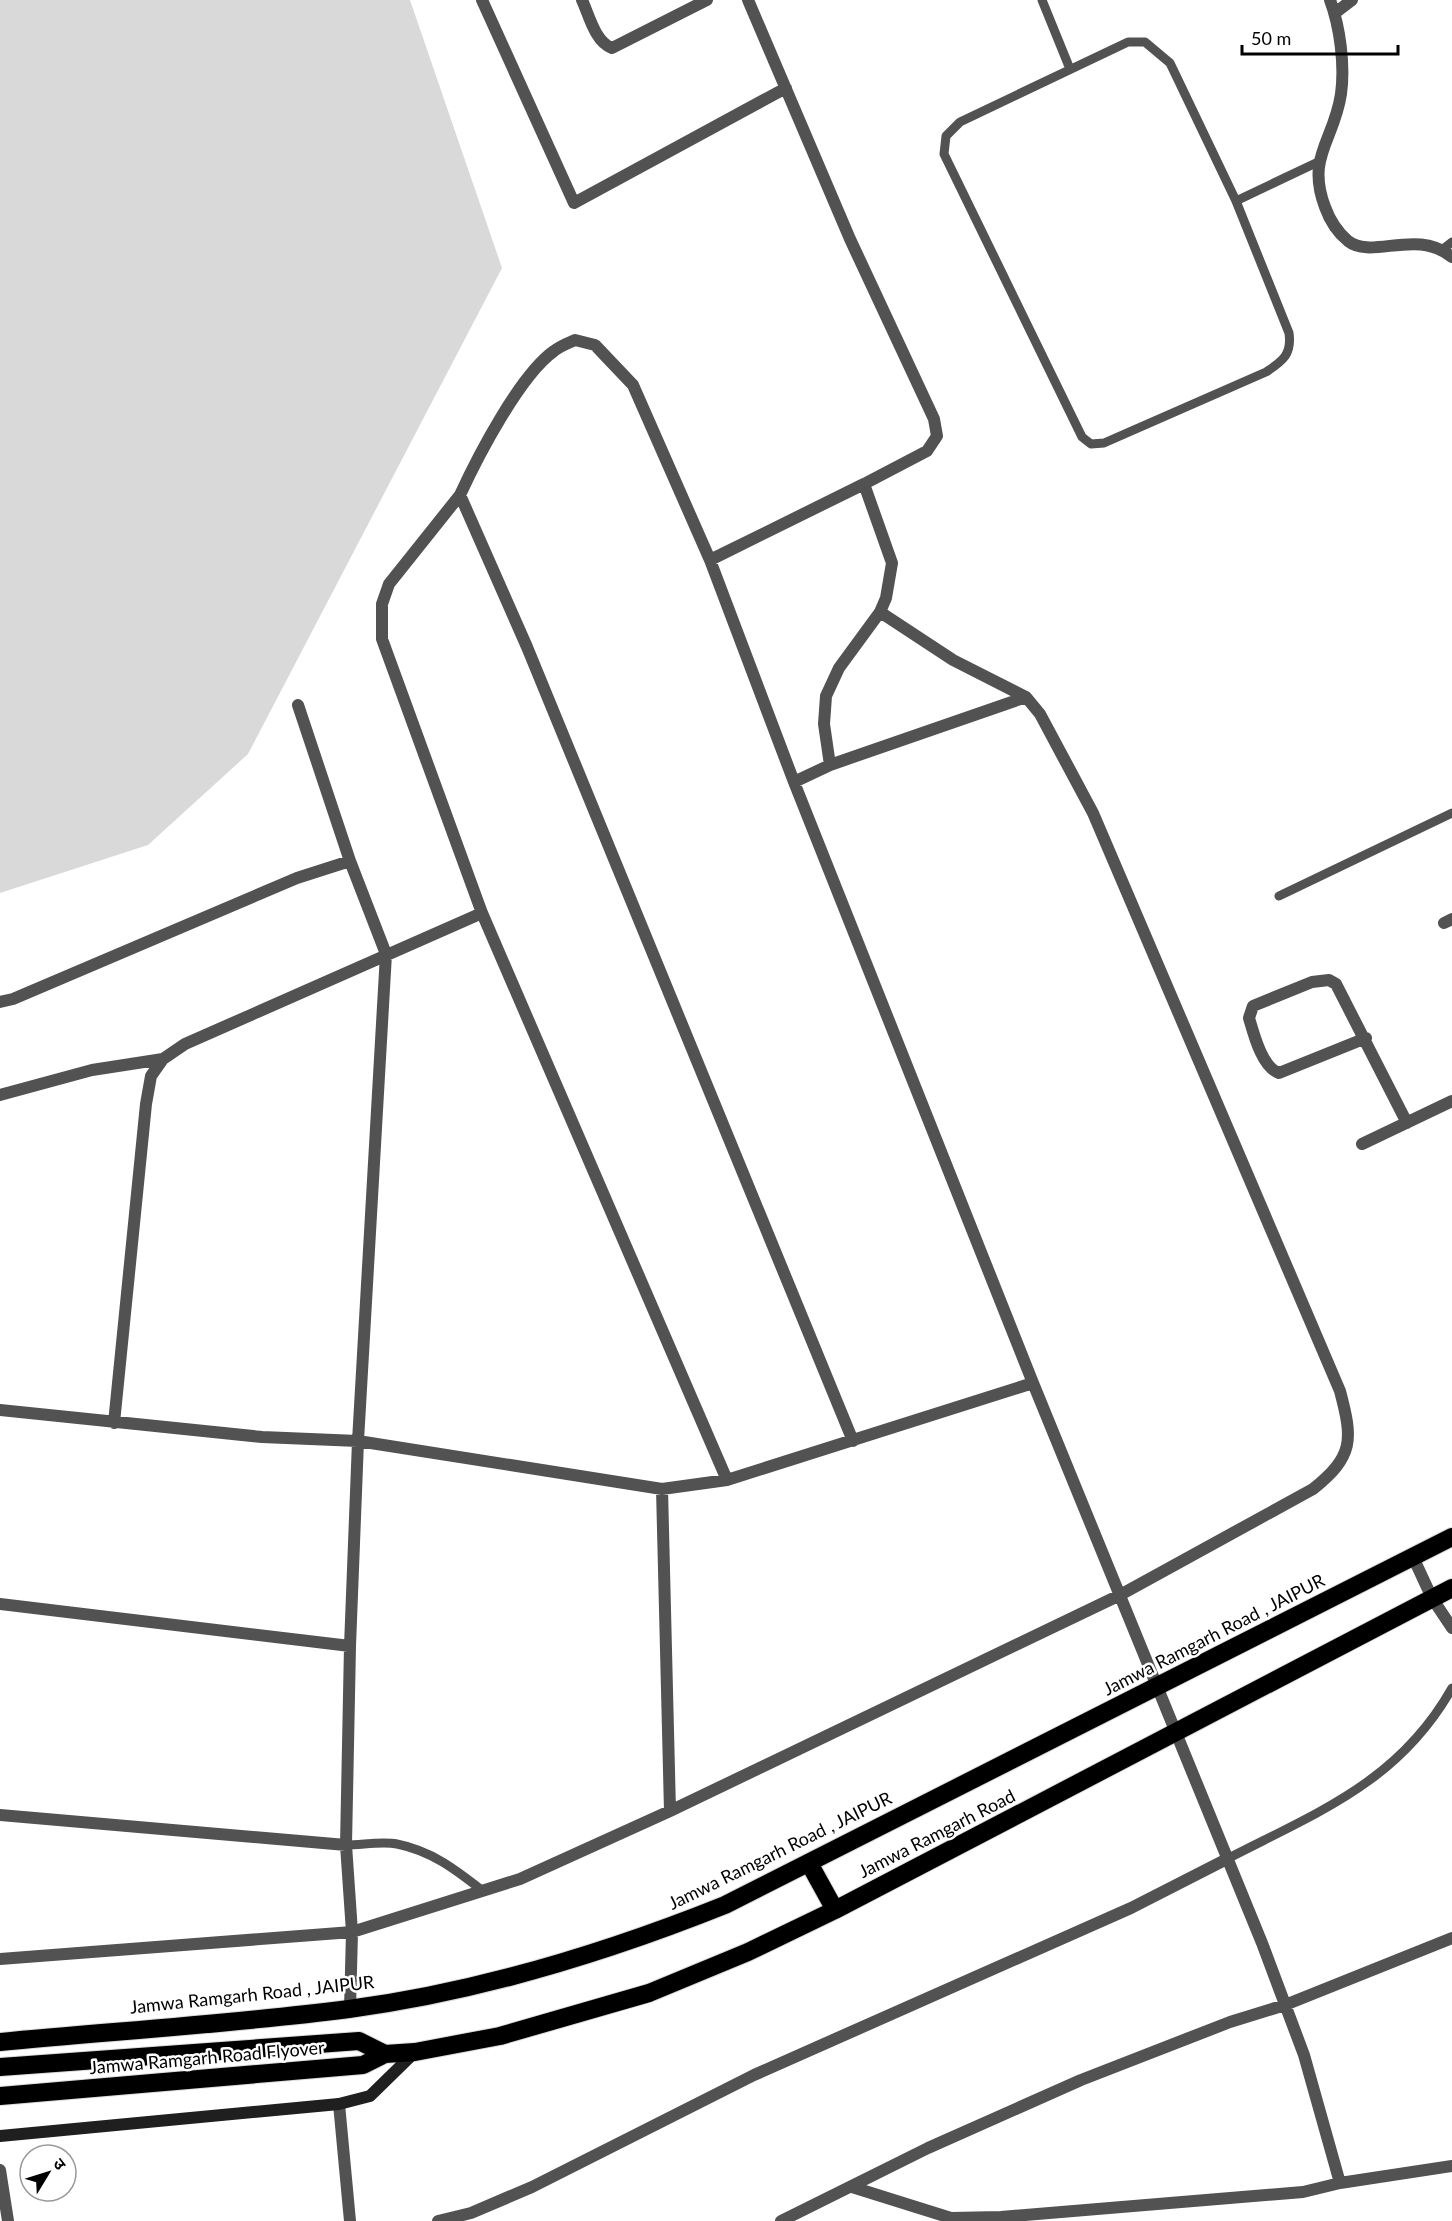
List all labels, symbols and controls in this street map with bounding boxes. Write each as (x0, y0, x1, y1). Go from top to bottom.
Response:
scale bar (1242, 18, 1398, 56)
text: 50 m (1251, 27, 1291, 49)
street label: Jamwa Ramgarh Road , JAIPUR (1099, 1568, 1329, 1700)
street label: Jamwa Ramgarh Road (855, 1784, 1019, 1882)
street label: Jamwa Ramgarh Road , JAIPUR (664, 1786, 895, 1914)
street label: Jamwa Ramgarh Road , JAIPUR (129, 1970, 376, 2018)
street label: Jamwa Ramgarh Road Flyover (88, 2036, 326, 2078)
north arrow (18, 2143, 78, 2203)
text: उ (50, 2154, 71, 2173)

